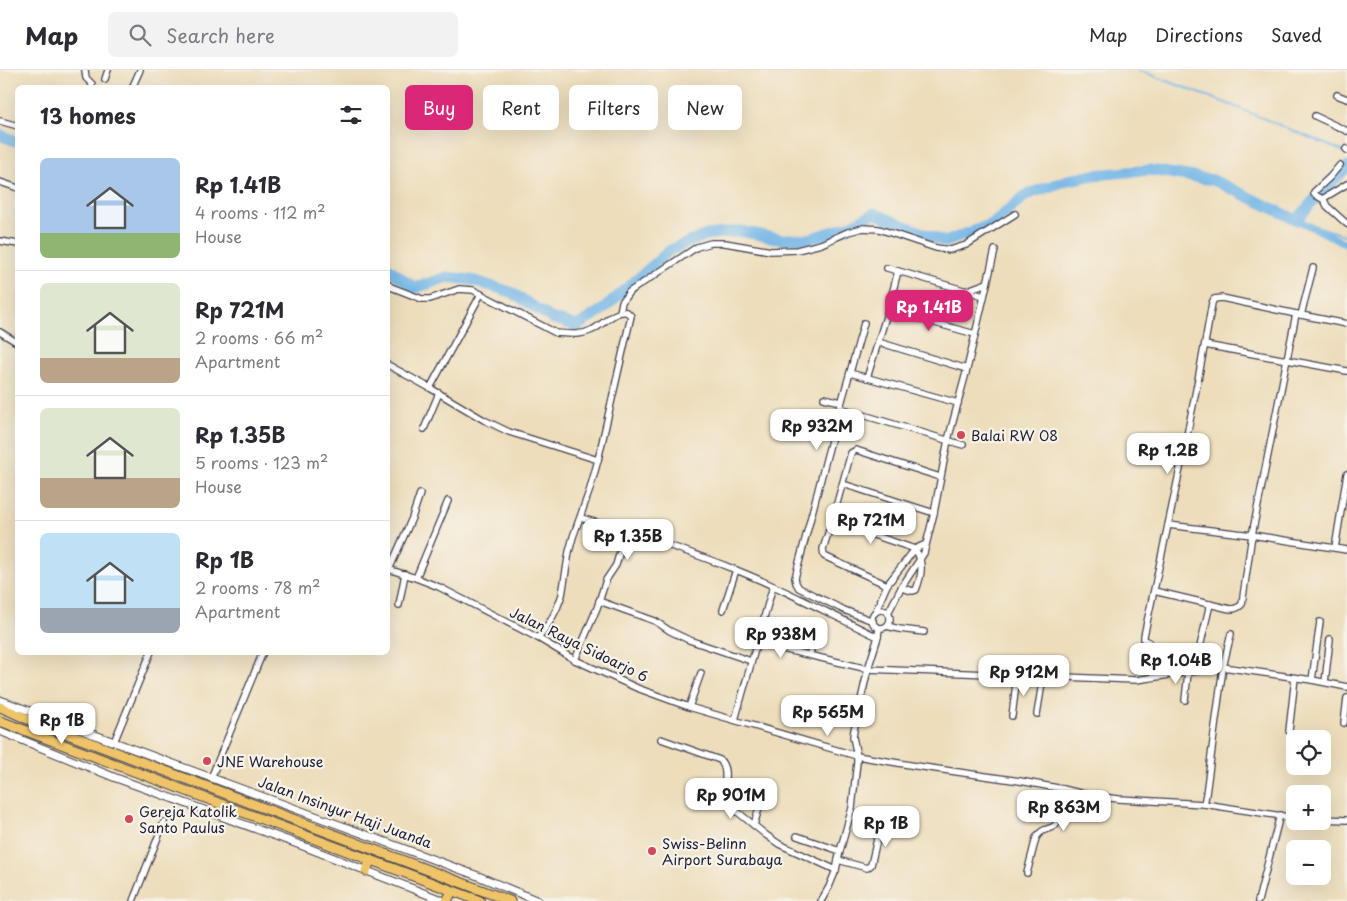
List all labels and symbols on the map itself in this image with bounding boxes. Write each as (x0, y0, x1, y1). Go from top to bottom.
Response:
pin: Rp 1.41B (877, 290, 981, 332)
pin: Rp 932M (771, 408, 863, 451)
place label: Balai RW 08 (971, 425, 1058, 446)
marker: Balai RW 08 (955, 429, 967, 441)
pin: Rp 1.2B (1122, 432, 1214, 475)
pin: Rp 721M (825, 502, 917, 545)
pin: Rp 1.35B (576, 518, 680, 561)
street label: Jalan Raya Sidoarjo 6 (506, 601, 652, 687)
pin: Rp 938M (735, 616, 827, 659)
pin: Rp 1.04B (1124, 642, 1228, 685)
pin: Rp 912M (978, 654, 1070, 697)
pin: Rp 565M (782, 694, 874, 737)
pin: Rp 1B (27, 702, 97, 745)
place label: JNE Warehouse (217, 751, 324, 772)
marker: JNE Warehouse (201, 755, 213, 767)
street label: Jalan Insinyur Haji Juanda (255, 771, 435, 853)
pin: Rp 901M (685, 778, 777, 820)
pin: Rp 863M (1018, 790, 1110, 832)
place label: Gereja Katolik Santo Paulus (139, 801, 238, 838)
pin: Rp 1B (851, 806, 921, 848)
marker: Gereja Katolik Santo Paulus (123, 813, 135, 825)
place label: Swiss-Belinn Airport Surabaya (662, 833, 782, 870)
marker: Swiss-Belinn Airport Surabaya (646, 845, 658, 857)

